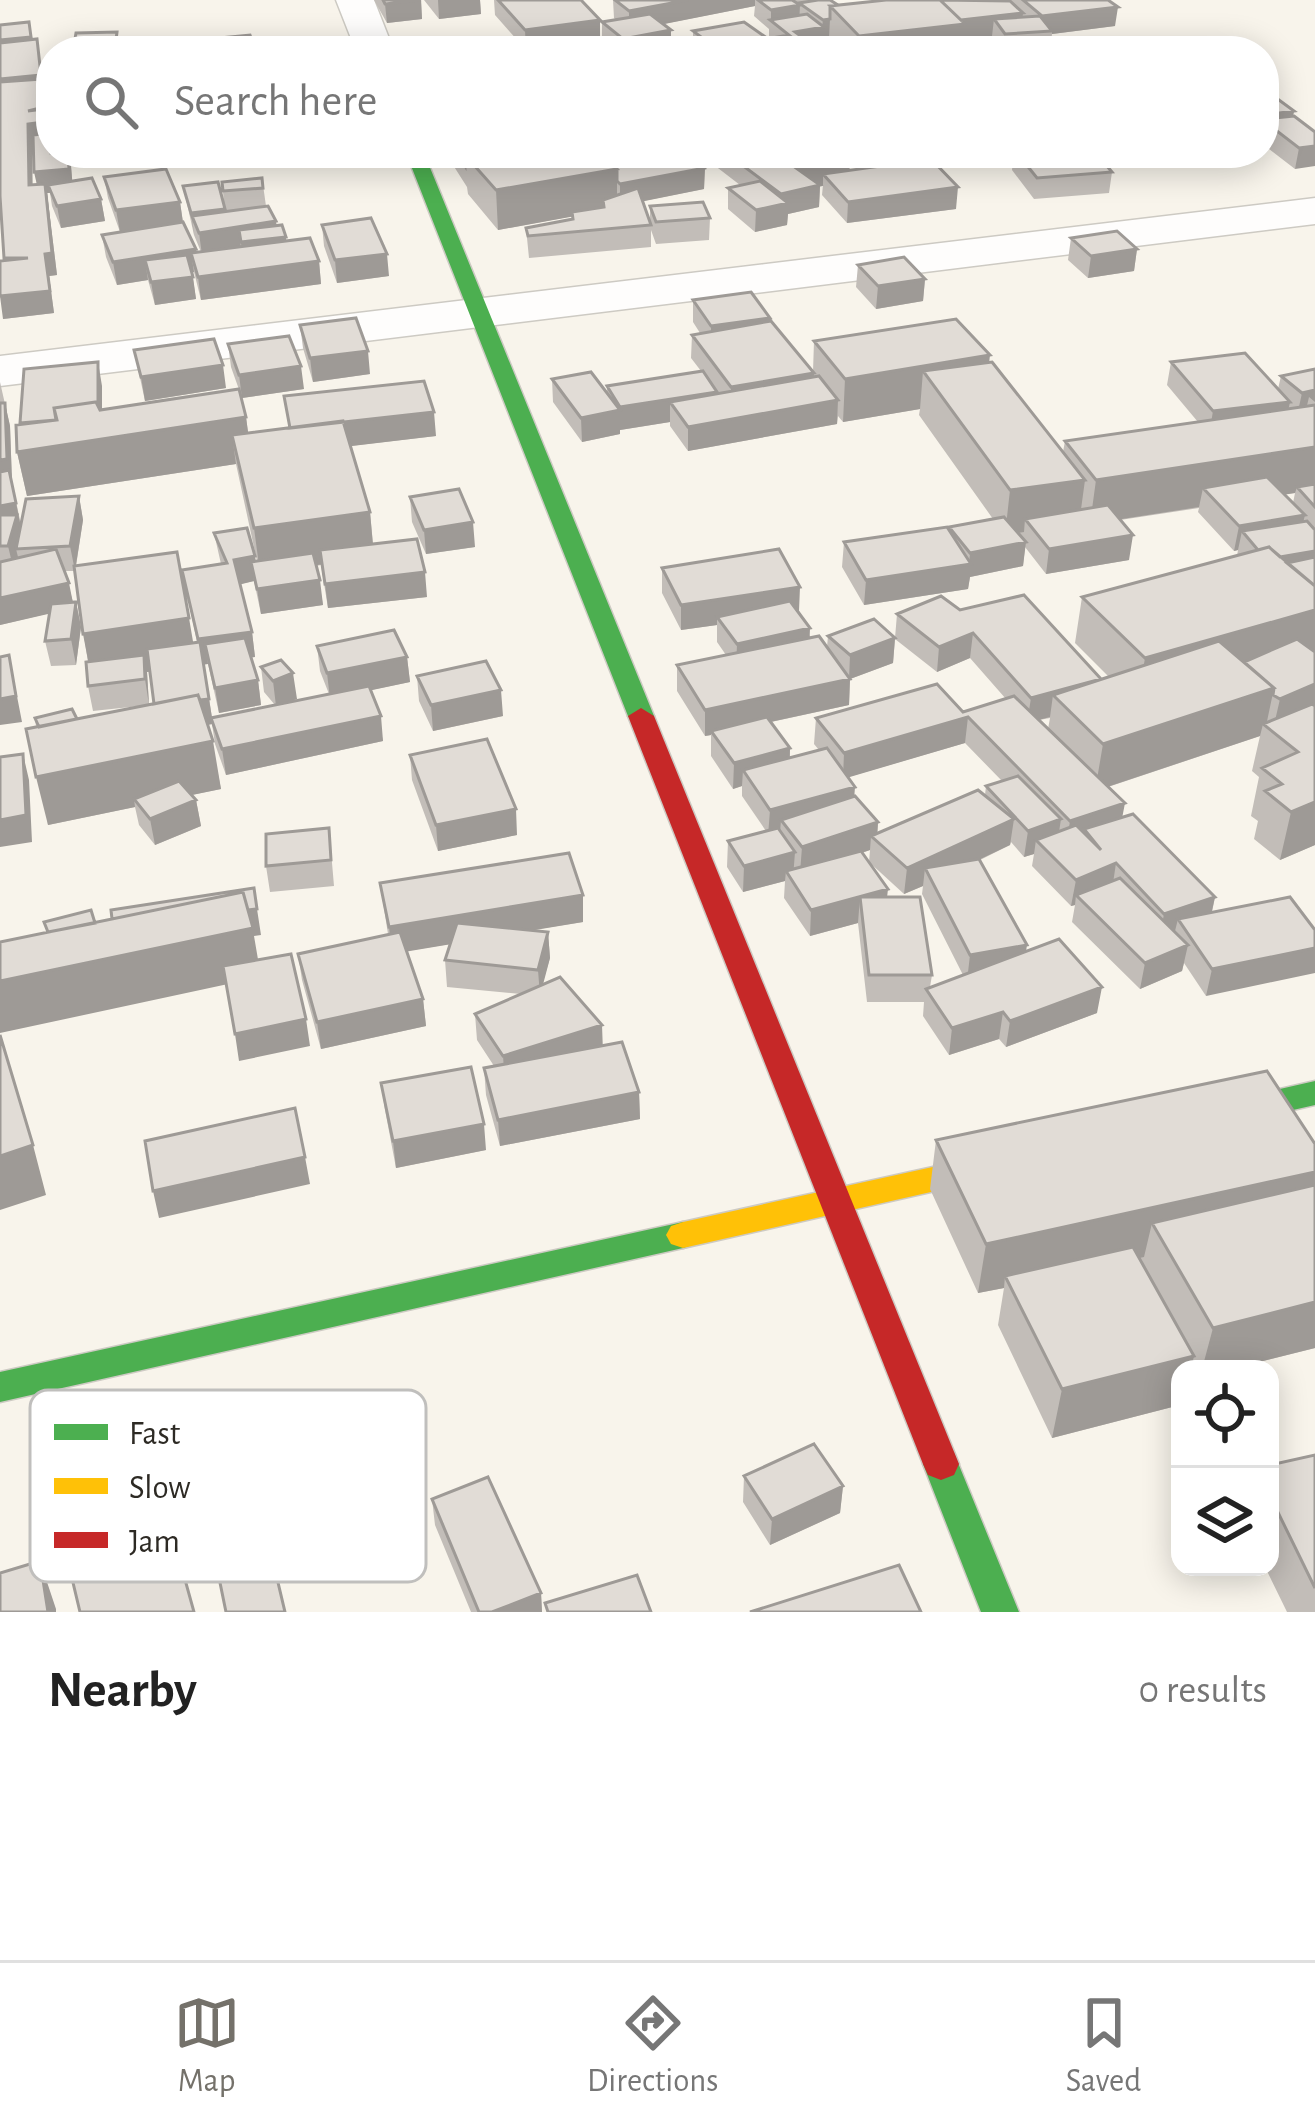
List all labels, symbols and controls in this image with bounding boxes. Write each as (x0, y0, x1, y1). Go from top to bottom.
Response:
search box (36, 36, 1279, 168)
icon: search (78, 69, 144, 135)
text: Search here (174, 79, 377, 124)
map controls (1171, 1360, 1279, 1576)
button: locate (1171, 1360, 1279, 1468)
legend (30, 1390, 426, 1582)
text: Fast (129, 1418, 181, 1451)
button: layers (1171, 1468, 1279, 1576)
text: Slow (129, 1472, 190, 1505)
text: Jam (129, 1526, 180, 1559)
text: Nearby (48, 1665, 197, 1716)
text: 0 results (1139, 1671, 1267, 1710)
tab: Map (174, 1990, 240, 2102)
tab: Directions (587, 1990, 718, 2102)
tab: Saved (1066, 1990, 1141, 2102)

